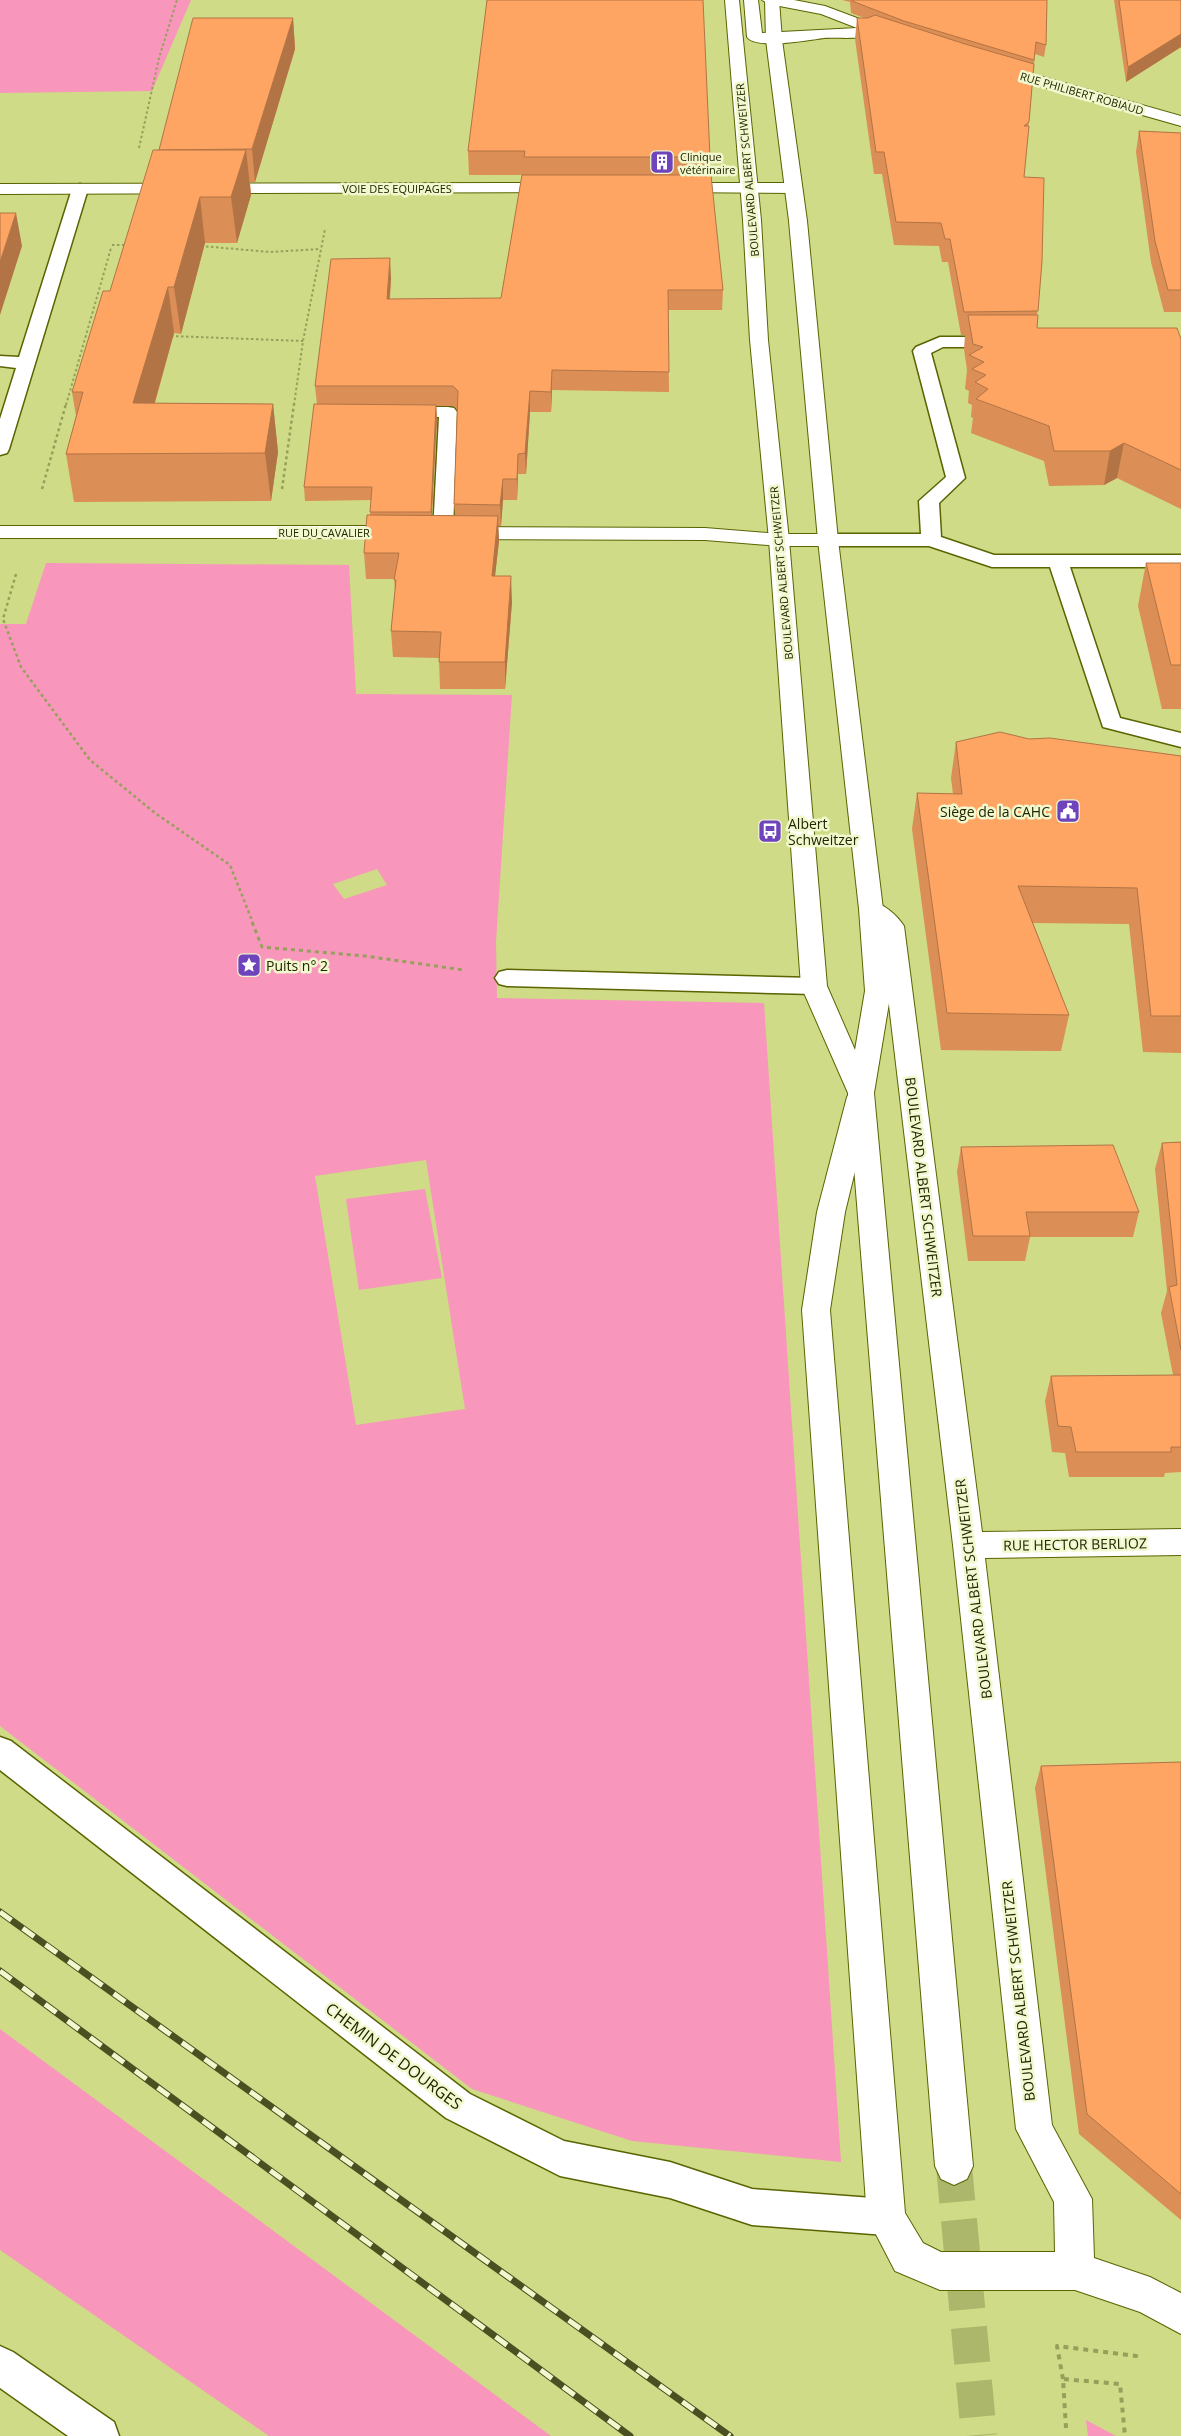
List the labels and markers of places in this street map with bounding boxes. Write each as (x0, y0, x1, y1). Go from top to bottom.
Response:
building icon: Clinique vétérinaire (649, 149, 675, 175)
place label: Clinique vétérinaire (680, 149, 735, 177)
public building icon: Siège de la CAHC (1055, 798, 1081, 824)
place label: Siège de la CAHC (940, 802, 1050, 821)
place label: Albert Schweitzer (788, 814, 859, 849)
bus stop icon: Albert Schweitzer (757, 818, 783, 844)
place icon: Puits n° 2 (236, 952, 262, 978)
place label: Puits n° 2 (266, 956, 328, 975)

